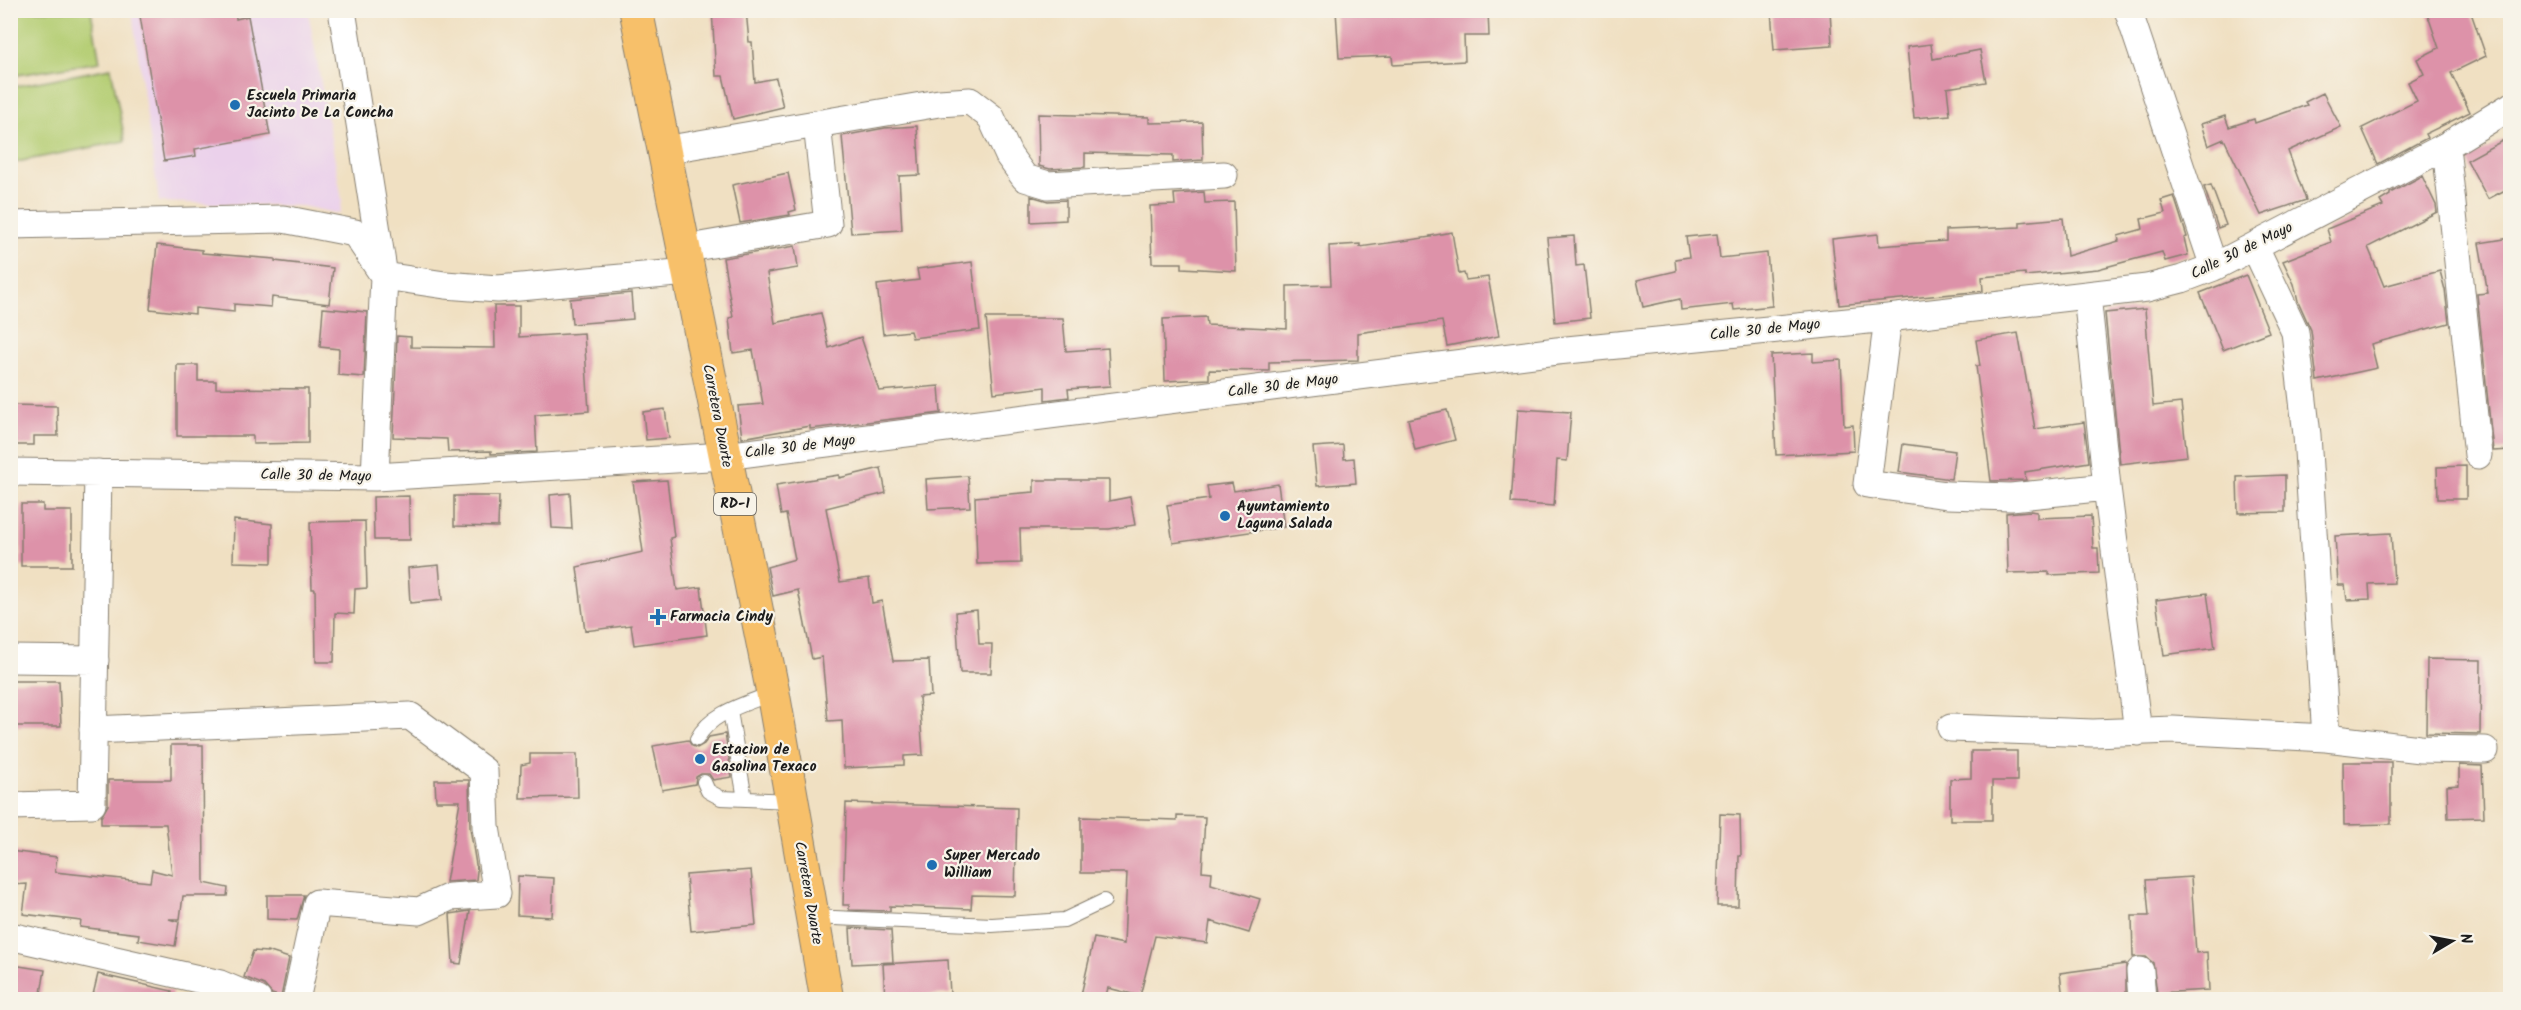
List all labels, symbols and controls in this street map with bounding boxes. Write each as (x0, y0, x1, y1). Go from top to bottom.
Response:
place label: Escuela Primaria Jacinto De La Concha (247, 84, 394, 125)
marker: Escuela Primaria Jacinto De La Concha (228, 98, 242, 112)
street label: Calle 30 de Mayo (2187, 216, 2297, 286)
street label: Calle 30 de Mayo (1708, 312, 1822, 348)
street label: Carretera Duarte (695, 362, 739, 470)
street label: Calle 30 de Mayo (1226, 367, 1340, 405)
street label: Calle 30 de Mayo (743, 428, 857, 466)
street label: Calle 30 de Mayo (260, 463, 372, 489)
road number: RD-1 (714, 493, 756, 515)
place label: Ayuntamiento Laguna Salada (1237, 495, 1333, 536)
marker: Ayuntamiento Laguna Salada (1218, 509, 1232, 523)
place label: Farmacia Cindy (670, 605, 773, 629)
marker: Farmacia Cindy (651, 610, 665, 624)
place label: Estacion de Gasolina Texaco (712, 738, 817, 779)
marker: Estacion de Gasolina Texaco (693, 752, 707, 766)
street label: Carretera Duarte (787, 839, 829, 947)
place label: Super Mercado William (944, 844, 1040, 885)
marker: Super Mercado William (925, 858, 939, 872)
north arrow (2422, 911, 2482, 971)
text: N (2452, 932, 2478, 946)

